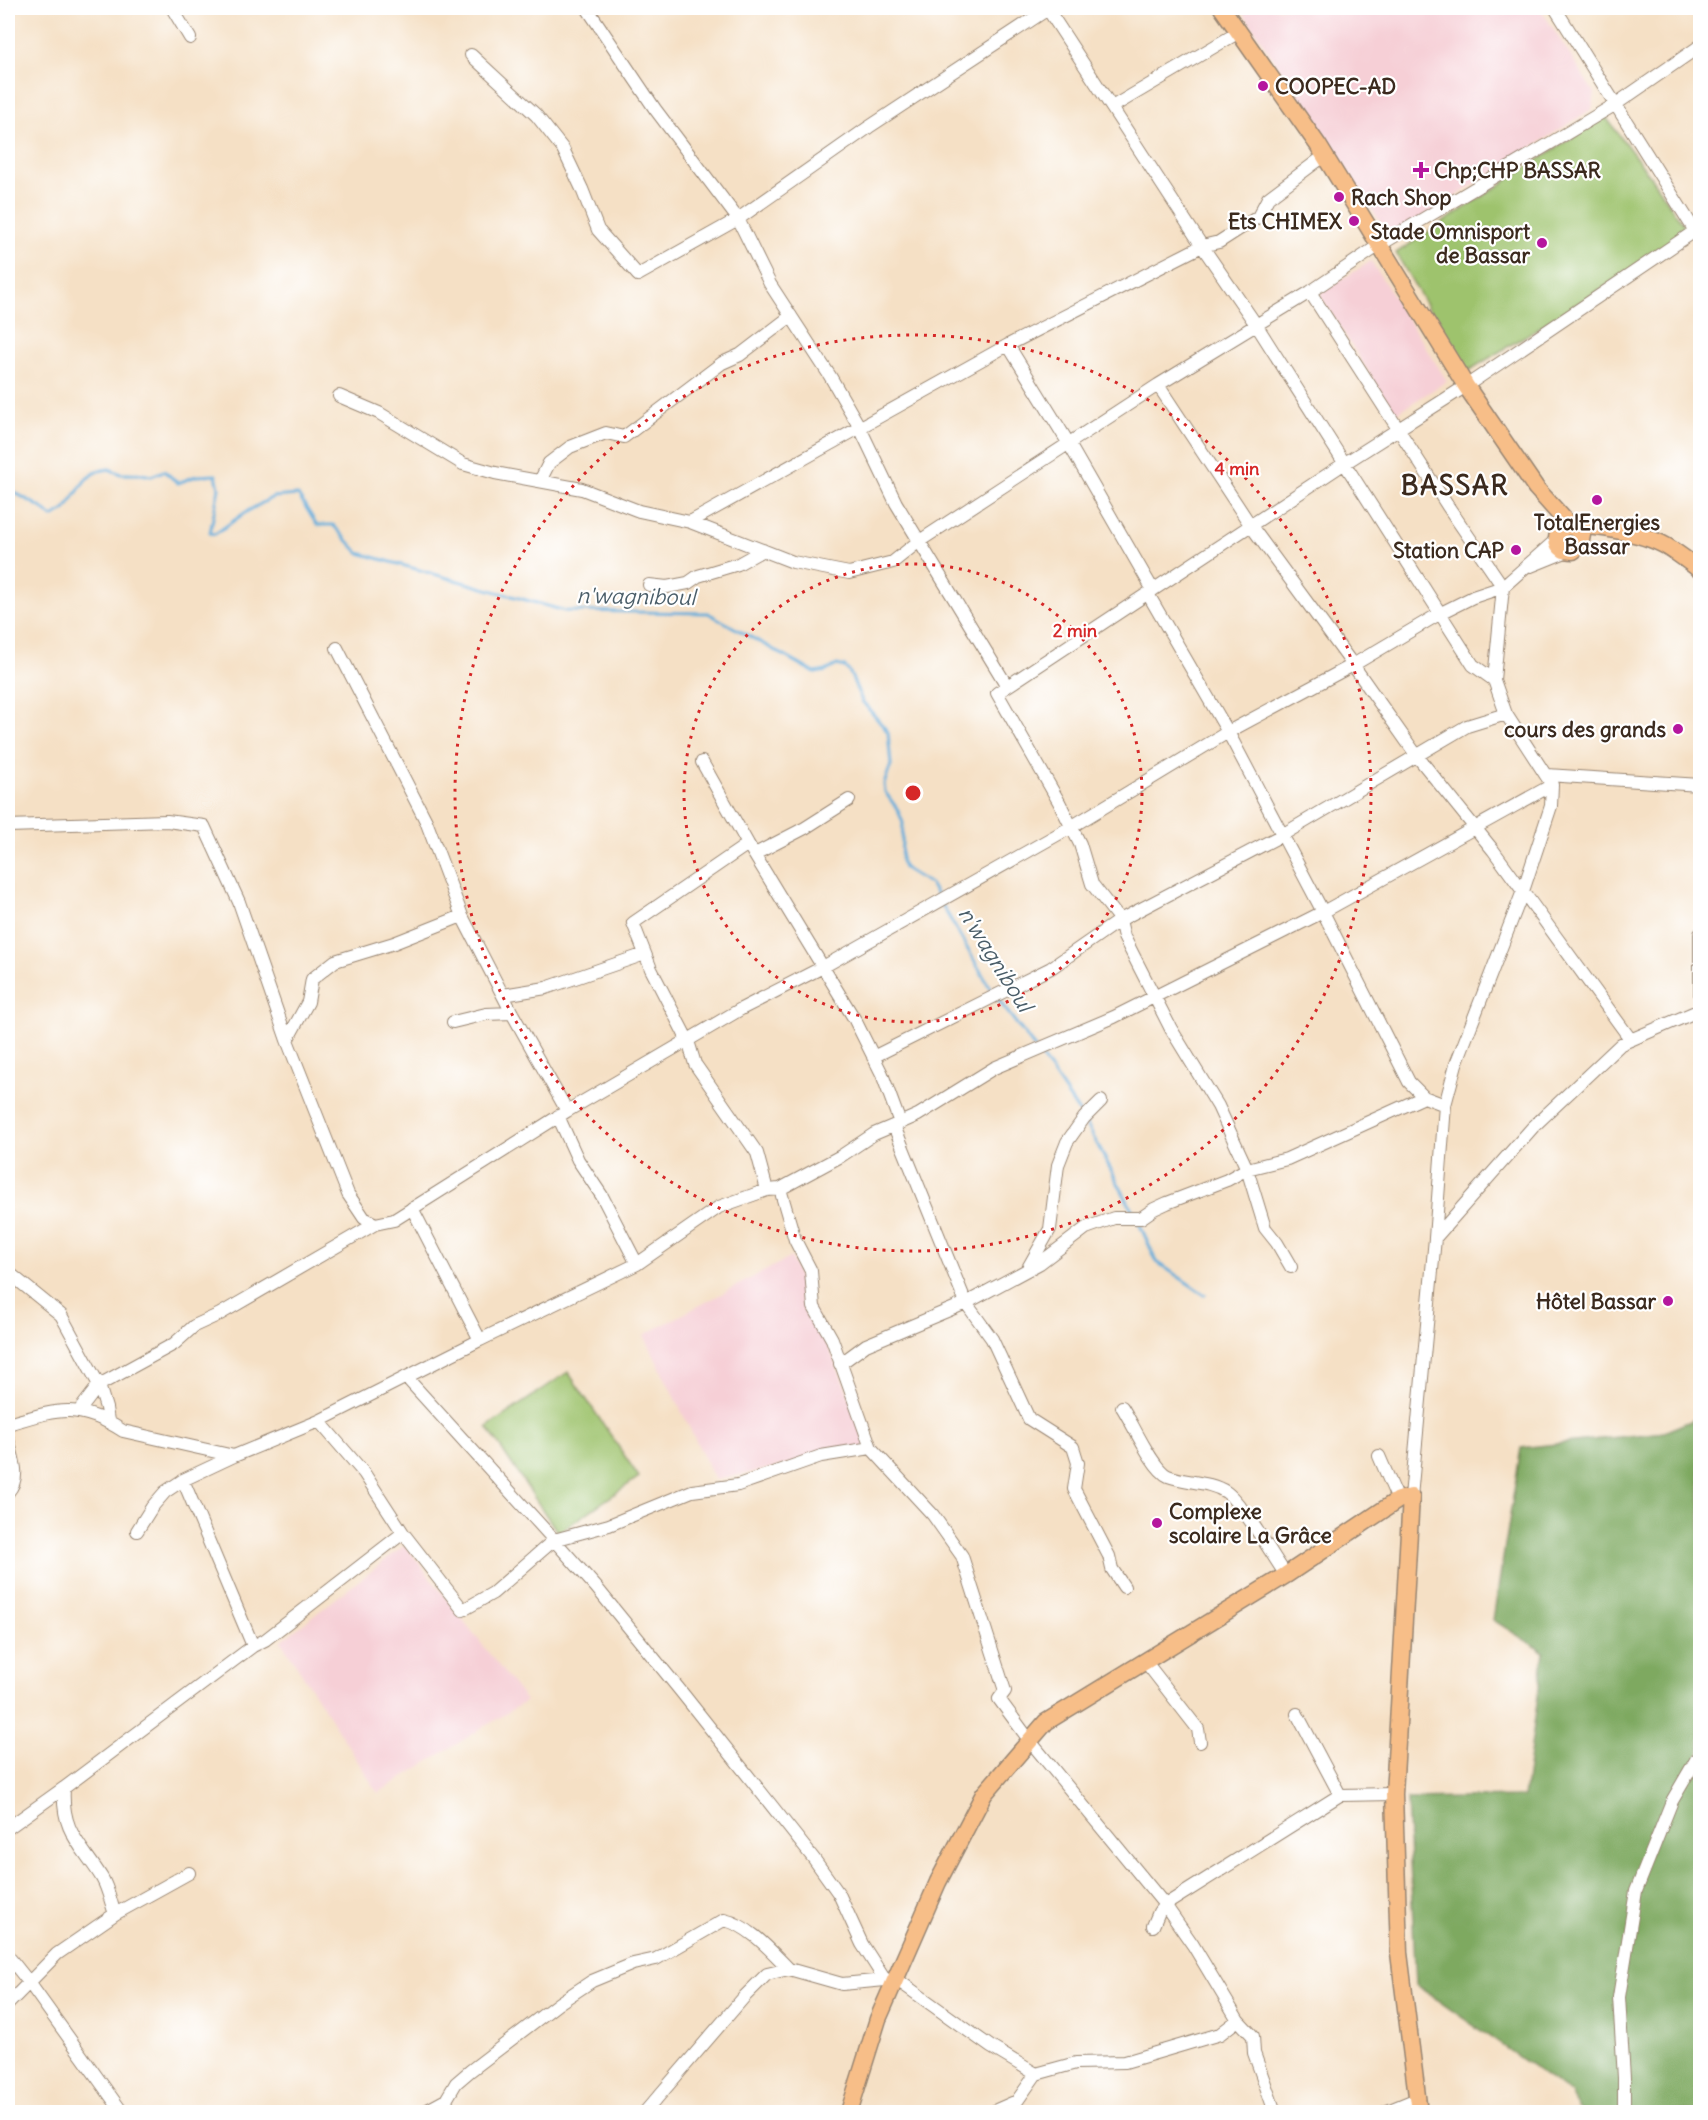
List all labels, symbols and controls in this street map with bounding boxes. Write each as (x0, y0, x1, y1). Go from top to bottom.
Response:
place label: COOPEC-AD (1275, 73, 1396, 100)
marker: COOPEC-AD (1256, 79, 1270, 93)
place label: Chp;CHP BASSAR (1434, 157, 1601, 184)
marker: Chp;CHP BASSAR (1412, 161, 1430, 179)
place label: Rach Shop (1351, 184, 1452, 211)
marker: Rach Shop (1332, 190, 1346, 204)
place label: Ets CHIMEX (1228, 208, 1343, 235)
marker: Ets CHIMEX (1347, 214, 1361, 228)
place label: Stade Omnisport de Bassar (1371, 218, 1531, 269)
marker: Stade Omnisport de Bassar (1535, 236, 1549, 250)
text: 4 min (1215, 457, 1260, 480)
district label: BASSAR (1401, 468, 1509, 502)
marker: TotalEnergies Bassar (1590, 493, 1604, 507)
place label: TotalEnergies Bassar (1534, 509, 1661, 560)
place label: Station CAP (1393, 537, 1504, 564)
marker: Station CAP (1509, 543, 1523, 557)
water label: n'wagniboul (576, 581, 699, 611)
text: 2 min (1053, 619, 1098, 642)
place label: cours des grands (1504, 716, 1666, 743)
marker: cours des grands (1671, 722, 1685, 736)
centre of rings (903, 783, 923, 803)
water label: n'wagniboul (953, 901, 1041, 1019)
place label: Hôtel Bassar (1536, 1288, 1656, 1315)
marker: Hôtel Bassar (1661, 1294, 1675, 1308)
place label: Complexe scolaire La Grâce (1169, 1498, 1332, 1549)
marker: Complexe scolaire La Grâce (1150, 1516, 1164, 1530)

